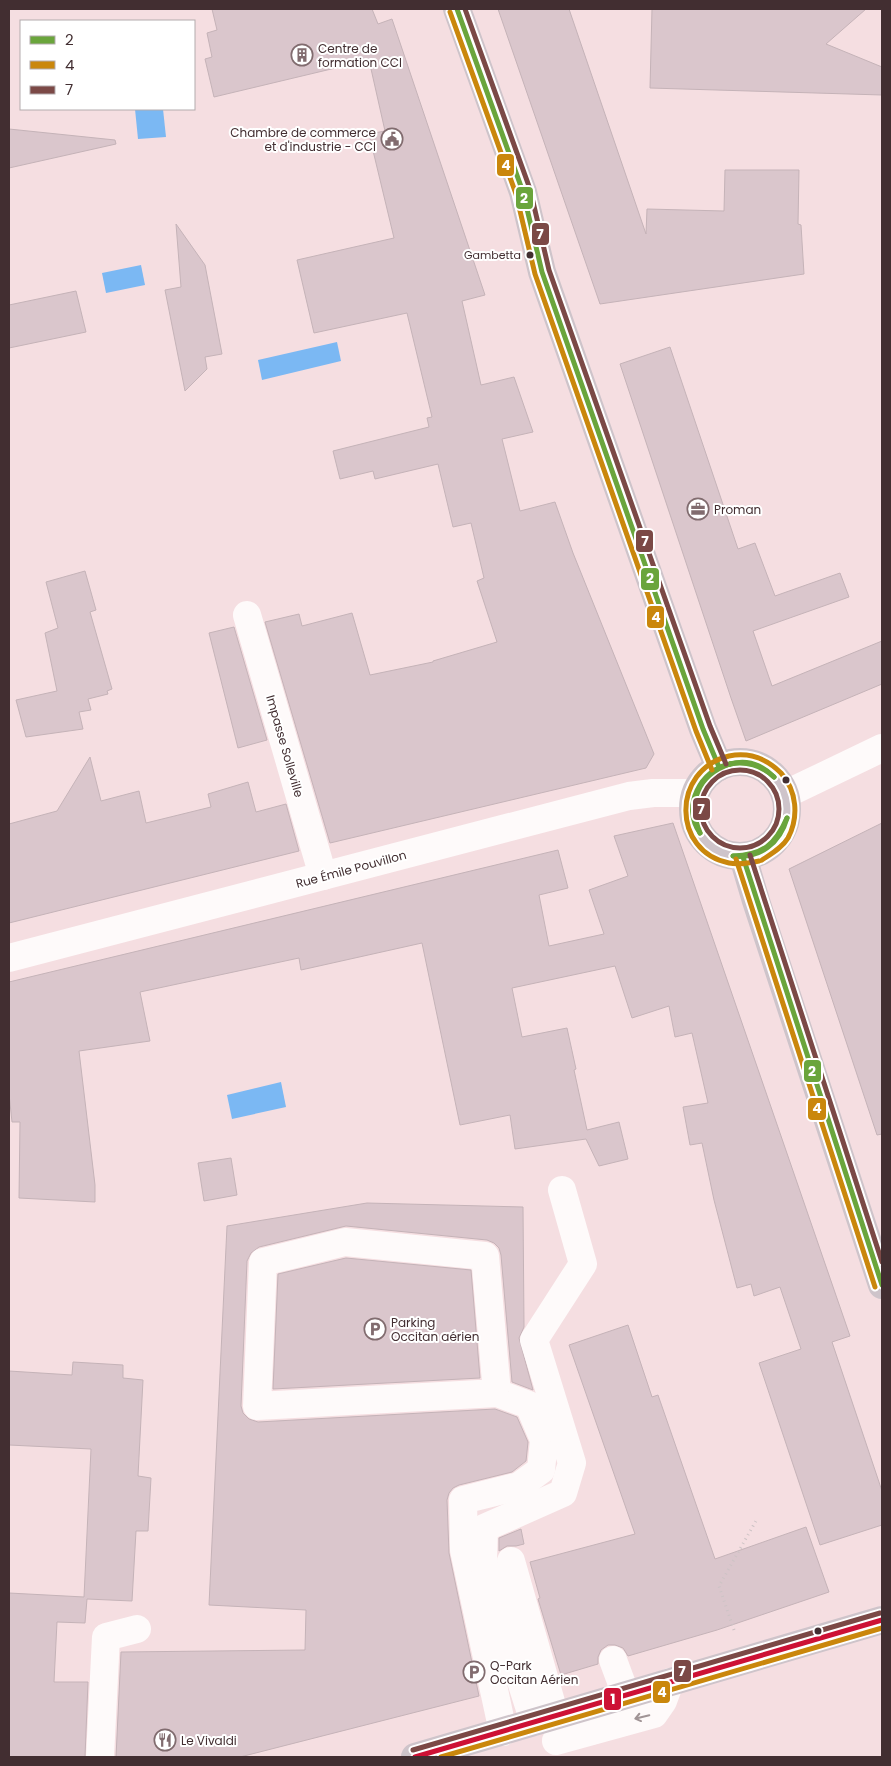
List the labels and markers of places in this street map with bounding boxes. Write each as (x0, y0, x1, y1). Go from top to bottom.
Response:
place label: Centre de formation CCI (318, 40, 402, 71)
building icon: Centre de formation CCI (290, 43, 314, 67)
place label: Chambre de commerce et d'industrie - CCI (230, 124, 376, 155)
public building icon: Chambre de commerce et d'industrie - CCI (380, 127, 404, 151)
place label: Gambetta (464, 247, 521, 263)
marker: Gambetta (525, 250, 535, 260)
office icon: Proman (686, 497, 710, 521)
place label: Proman (714, 501, 761, 518)
unlabelled marker (781, 775, 791, 785)
place label: Parking Occitan aérien (391, 1314, 479, 1345)
parking icon: Parking Occitan aérien (363, 1317, 387, 1341)
unlabelled marker (813, 1626, 823, 1636)
place label: Q-Park Occitan Aérien (490, 1657, 578, 1688)
parking icon: Q-Park Occitan Aérien (462, 1660, 486, 1684)
restaurant icon: Le Vivaldi (153, 1728, 177, 1752)
place label: Le Vivaldi (181, 1732, 237, 1749)

